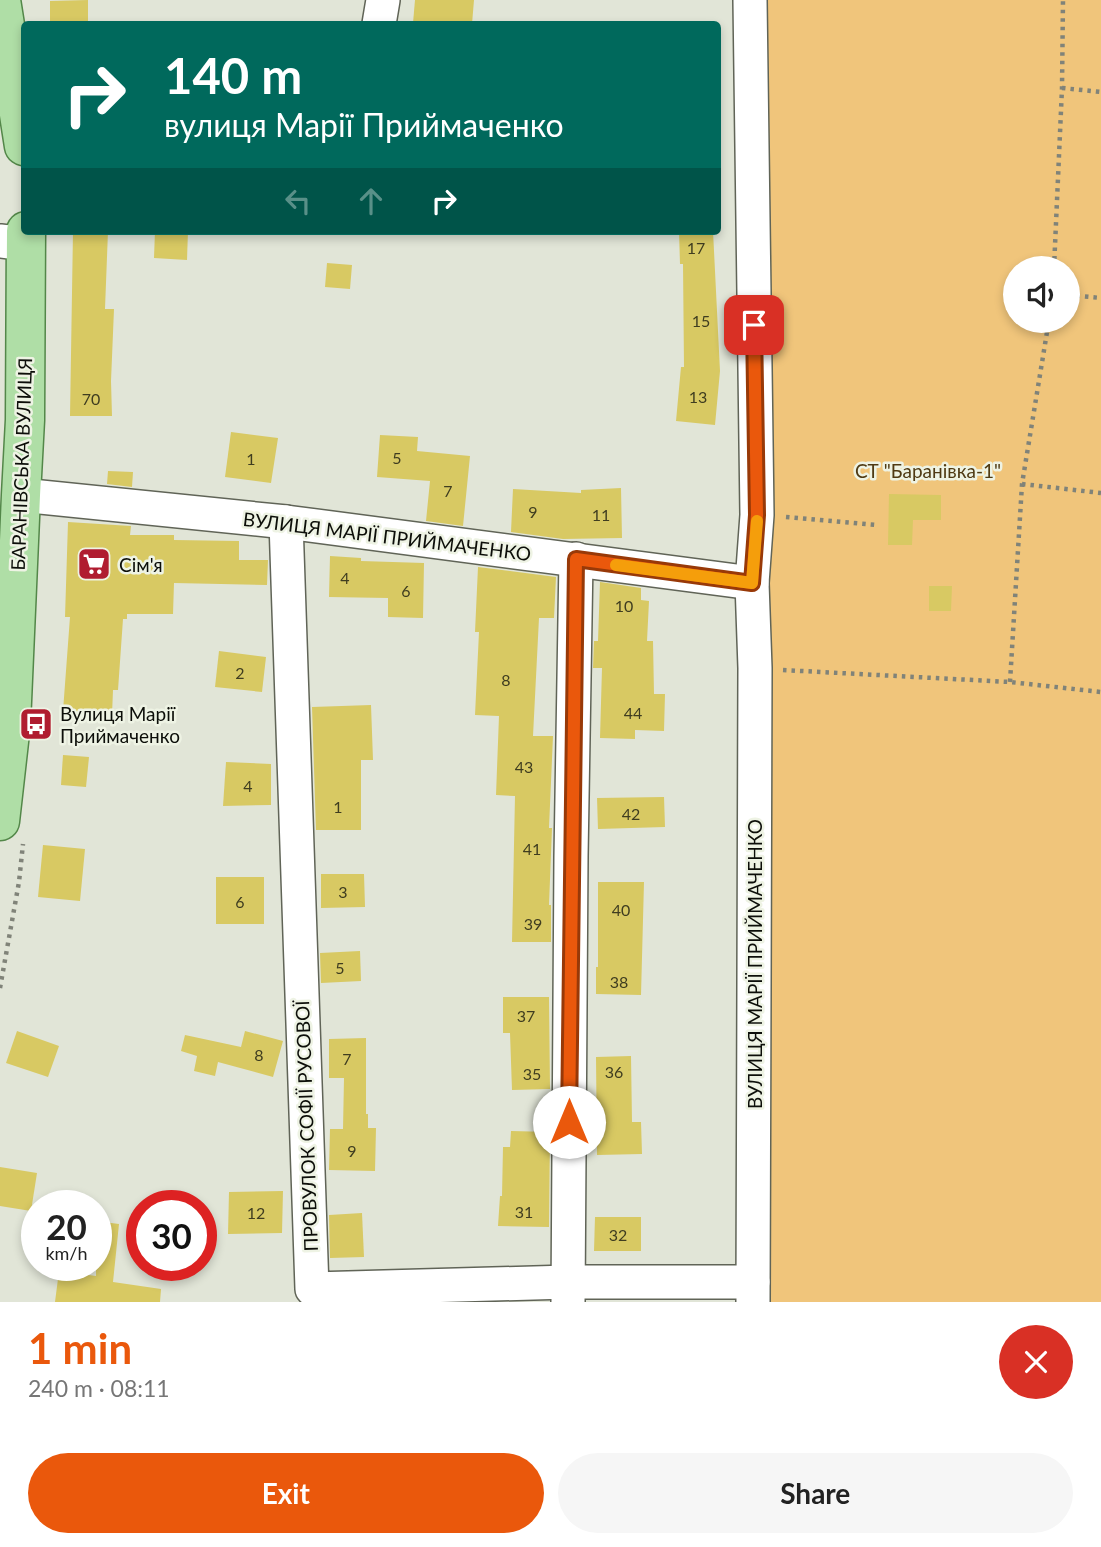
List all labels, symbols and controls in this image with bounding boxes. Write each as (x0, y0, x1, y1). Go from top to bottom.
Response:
text: 140 m (164, 46, 302, 104)
icon: right (49, 49, 140, 140)
text: вулиця Марії Приймаченко (164, 105, 564, 144)
icon: left (279, 182, 317, 220)
icon: ahead (352, 182, 390, 220)
icon: right (425, 182, 463, 220)
house number: 17 (687, 238, 705, 257)
map controls (1003, 256, 1080, 333)
button: sound (1003, 256, 1080, 333)
pin (724, 295, 784, 355)
icon: arrive (735, 306, 773, 344)
house number: 15 (692, 311, 710, 330)
street label: БАРАНІВСЬКА ВУЛИЦЯ (6, 357, 36, 571)
house number: 13 (689, 387, 707, 406)
house number: 70 (82, 389, 100, 408)
house number: 5 (392, 448, 402, 467)
house number: 1 (246, 449, 256, 468)
park label: СТ "Баранівка-1" (855, 459, 1001, 482)
house number: 7 (443, 481, 453, 500)
house number: 9 (528, 502, 538, 521)
house number: 11 (592, 505, 610, 524)
street label: ВУЛИЦЯ МАРІЇ ПРИЙМАЧЕНКО (242, 507, 532, 565)
supermarket icon: Сім'я (75, 545, 113, 583)
place label: Сім'я (119, 553, 163, 576)
house number: 4 (340, 568, 350, 587)
house number: 6 (401, 581, 411, 600)
house number: 10 (615, 596, 633, 615)
house number: 2 (235, 663, 245, 682)
house number: 8 (501, 670, 511, 689)
place label: Вулиця Марії Приймаченко (60, 702, 180, 747)
house number: 44 (624, 703, 642, 722)
bus stop icon: Вулиця Марії Приймаченко (17, 705, 55, 743)
house number: 43 (515, 757, 533, 776)
house number: 4 (243, 776, 253, 795)
house number: 1 (333, 797, 343, 816)
house number: 42 (622, 804, 640, 823)
street label: ВУЛИЦЯ МАРІЇ ПРИЙМАЧЕНКО (743, 819, 766, 1109)
house number: 41 (523, 839, 541, 858)
house number: 3 (338, 882, 348, 901)
house number: 6 (235, 892, 245, 911)
house number: 40 (612, 900, 630, 919)
house number: 39 (524, 914, 542, 933)
house number: 5 (335, 958, 345, 977)
house number: 38 (610, 972, 628, 991)
street label: ПРОВУЛОК СОФІЇ РУСОВОЇ (290, 999, 322, 1252)
house number: 37 (517, 1006, 535, 1025)
house number: 8 (254, 1045, 264, 1064)
house number: 7 (342, 1049, 352, 1068)
house number: 36 (605, 1062, 623, 1081)
house number: 35 (523, 1064, 541, 1083)
position arrow (532, 1085, 606, 1159)
house number: 9 (347, 1141, 357, 1160)
speed limit sign: 30 (126, 1190, 217, 1281)
house number: 31 (515, 1202, 533, 1221)
house number: 12 (247, 1203, 265, 1222)
text: 20 (46, 1205, 87, 1247)
house number: 32 (609, 1225, 627, 1244)
text: km/h (45, 1242, 88, 1264)
text: 1 min (28, 1323, 132, 1373)
button: close (999, 1325, 1073, 1399)
text: 240 m · 08:11 (28, 1374, 170, 1402)
button: Exit (28, 1453, 544, 1533)
button: Share (558, 1453, 1073, 1533)

